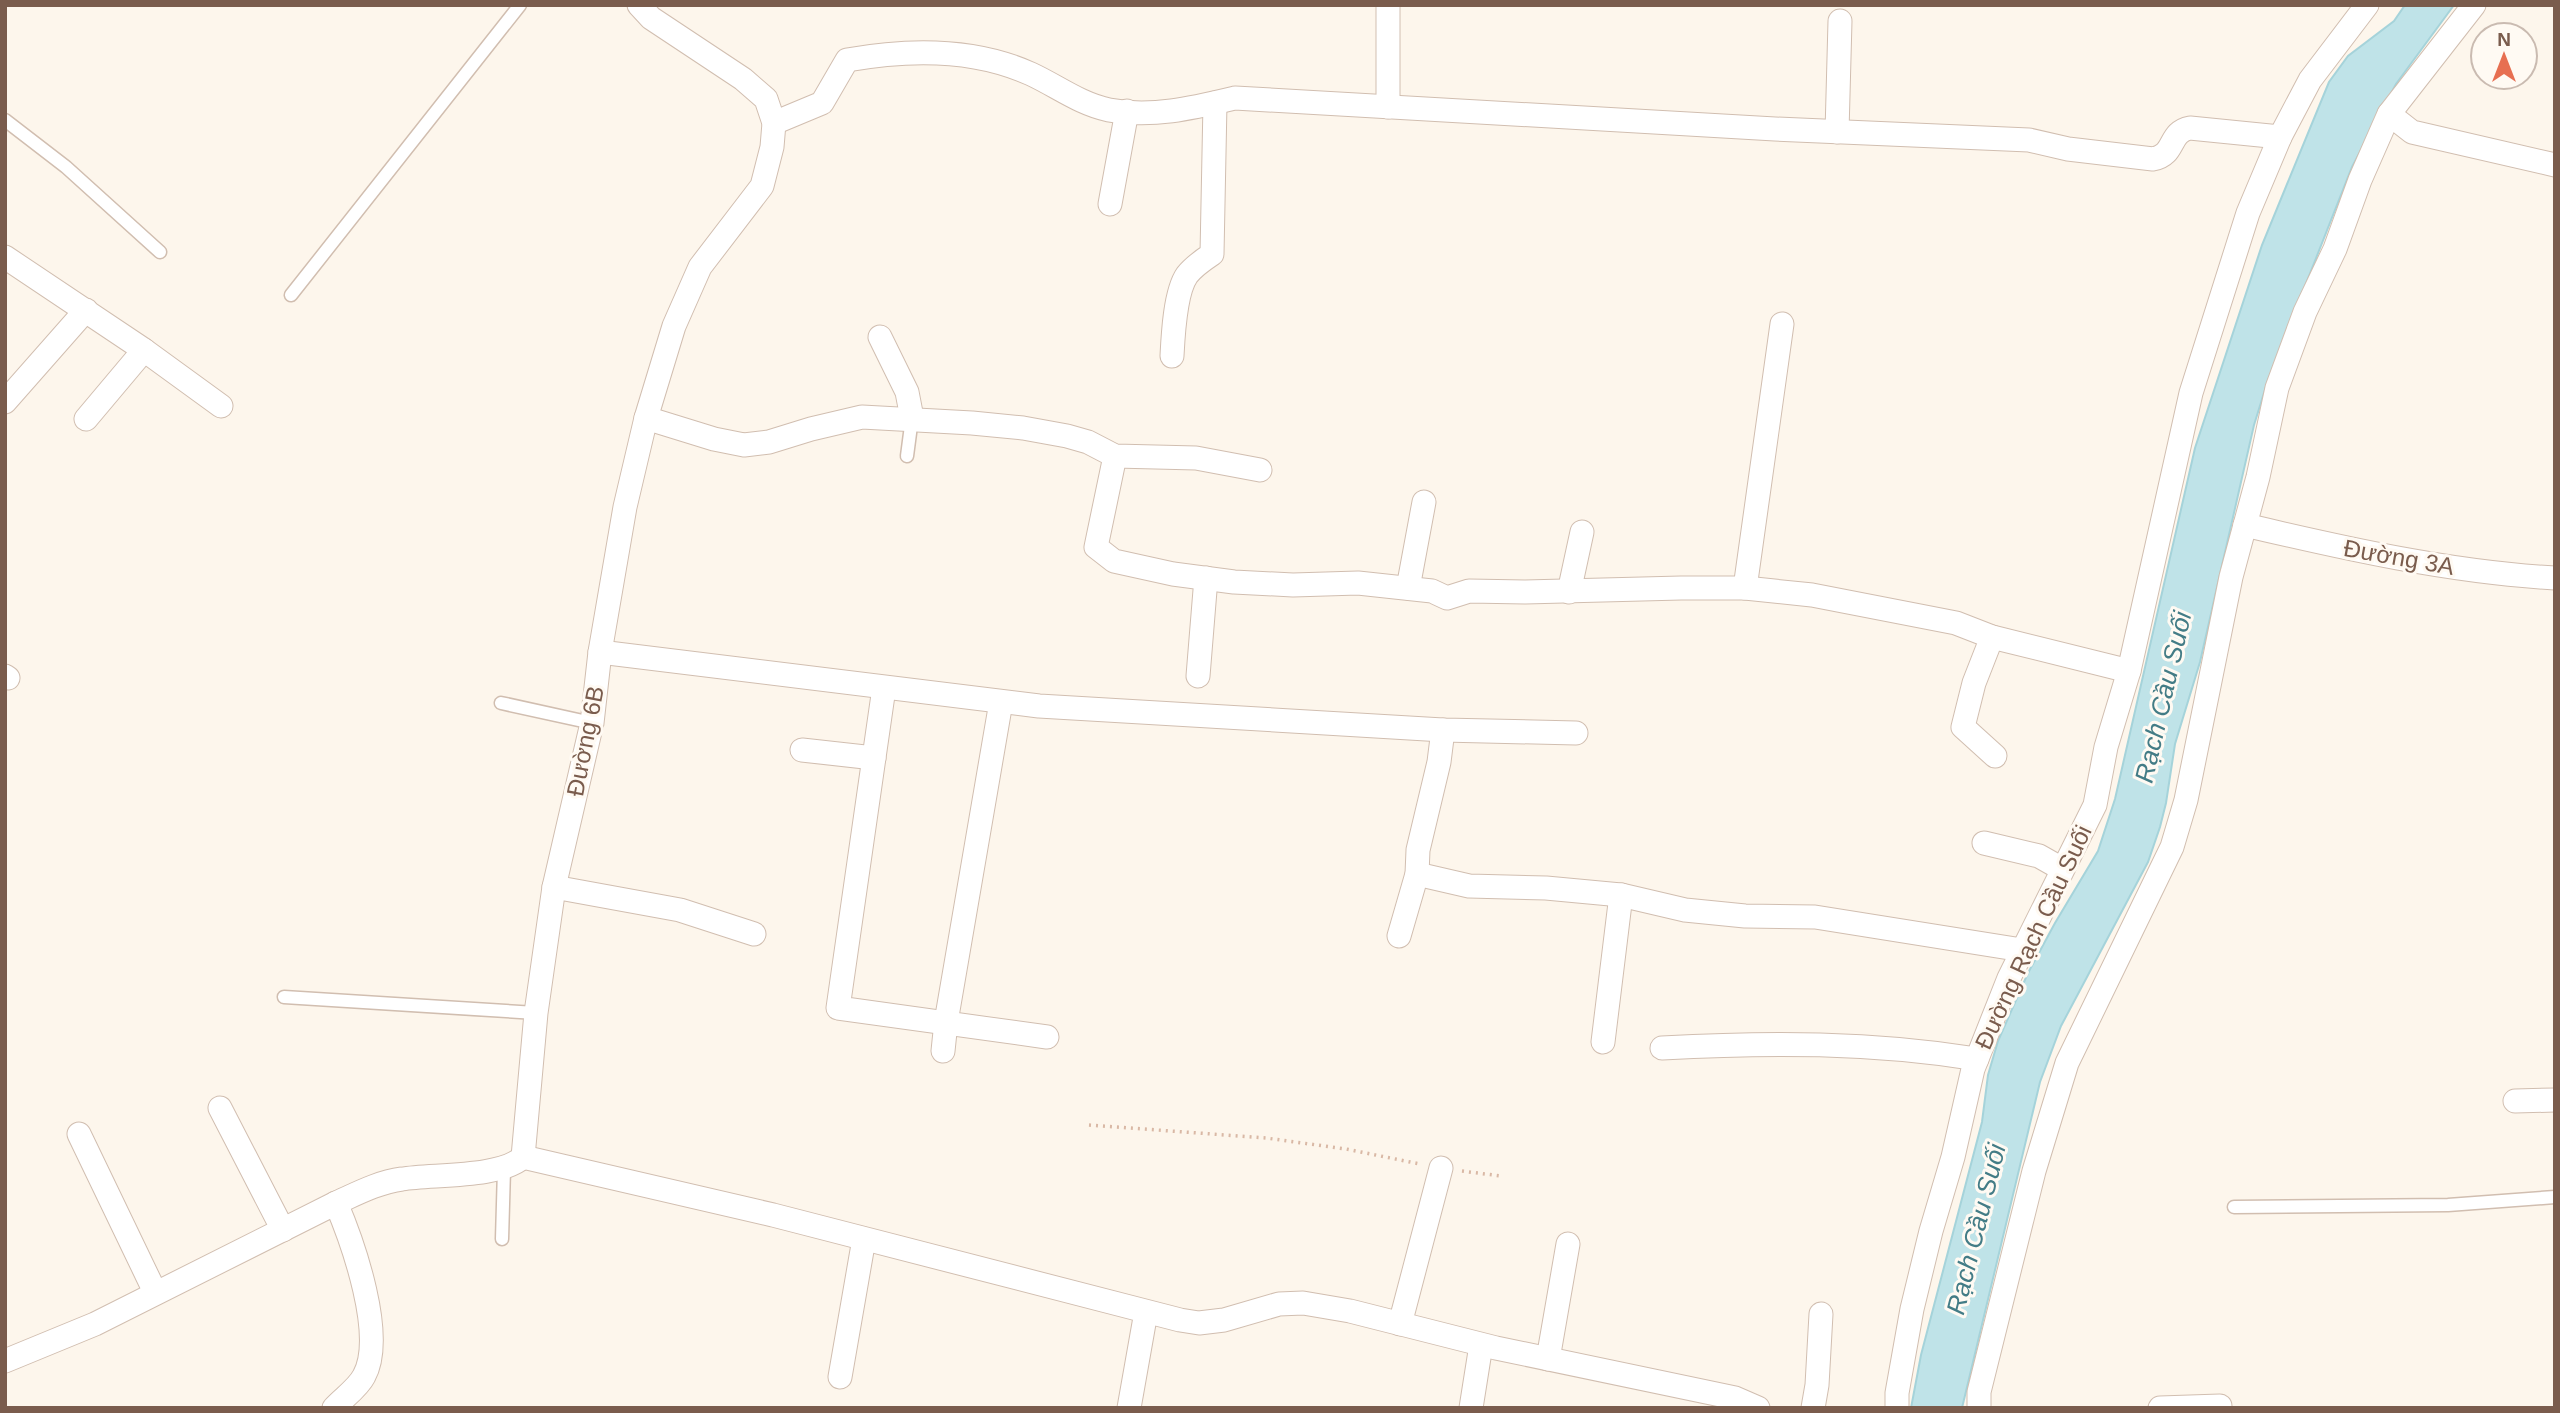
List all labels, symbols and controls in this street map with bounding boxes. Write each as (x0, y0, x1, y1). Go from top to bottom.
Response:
north arrow (2469, 21, 2539, 91)
text: N (2497, 29, 2511, 50)
street label: Đường 3A (2342, 534, 2456, 580)
water label: Rạch Cầu Suối (2129, 607, 2198, 786)
street label: Đường 6B (561, 684, 609, 798)
street label: Đường Rạch Cầu Suối (1969, 821, 2097, 1053)
water label: Rạch Cầu Suối (1940, 1139, 2012, 1317)

